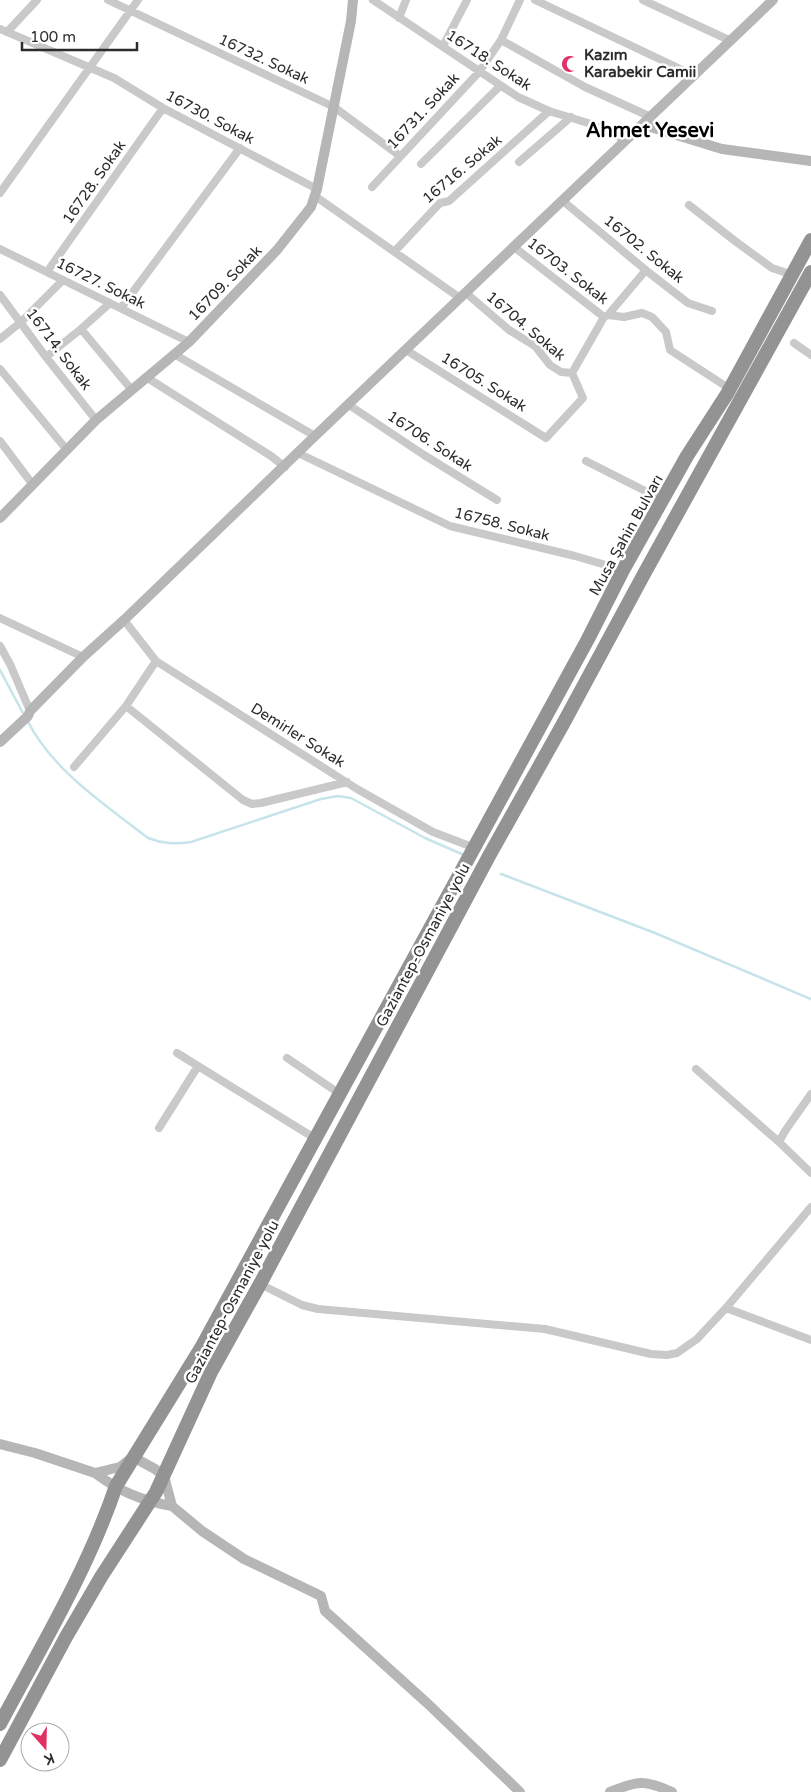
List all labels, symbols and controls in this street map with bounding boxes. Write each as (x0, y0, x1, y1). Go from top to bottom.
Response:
scale bar (22, 20, 138, 52)
street label: 16718. Sokak (443, 26, 535, 94)
text: 100 m (30, 28, 76, 46)
street label: 16732. Sokak (216, 30, 312, 88)
place label: Kazım Karabekir Camii (584, 46, 696, 81)
mosque icon: Kazım Karabekir Camii (560, 54, 580, 74)
street label: 16731. Sokak (383, 69, 463, 153)
street label: 16730. Sokak (163, 86, 257, 148)
district label: Ahmet Yesevi (586, 119, 714, 143)
street label: 16716. Sokak (419, 131, 505, 207)
street label: 16728. Sokak (59, 137, 129, 227)
street label: 16702. Sokak (600, 211, 688, 287)
street label: 16703. Sokak (524, 234, 612, 308)
street label: 16709. Sokak (185, 242, 265, 324)
street label: 16727. Sokak (53, 254, 149, 312)
street label: 16704. Sokak (483, 288, 569, 364)
street label: 16714. Sokak (22, 304, 96, 394)
street label: 16705. Sokak (438, 348, 530, 416)
street label: 16706. Sokak (384, 407, 476, 475)
street label: Musa Şahin Bulvarı (585, 471, 667, 599)
street label: 16758. Sokak (452, 503, 552, 545)
street label: Demirler Sokak (248, 699, 348, 771)
street label: Gaziantep-Osmaniye yolu (372, 860, 474, 1030)
street label: Gaziantep-Osmaniye yolu (181, 1217, 283, 1387)
north arrow (20, 1722, 70, 1772)
text: K (41, 1749, 57, 1769)

